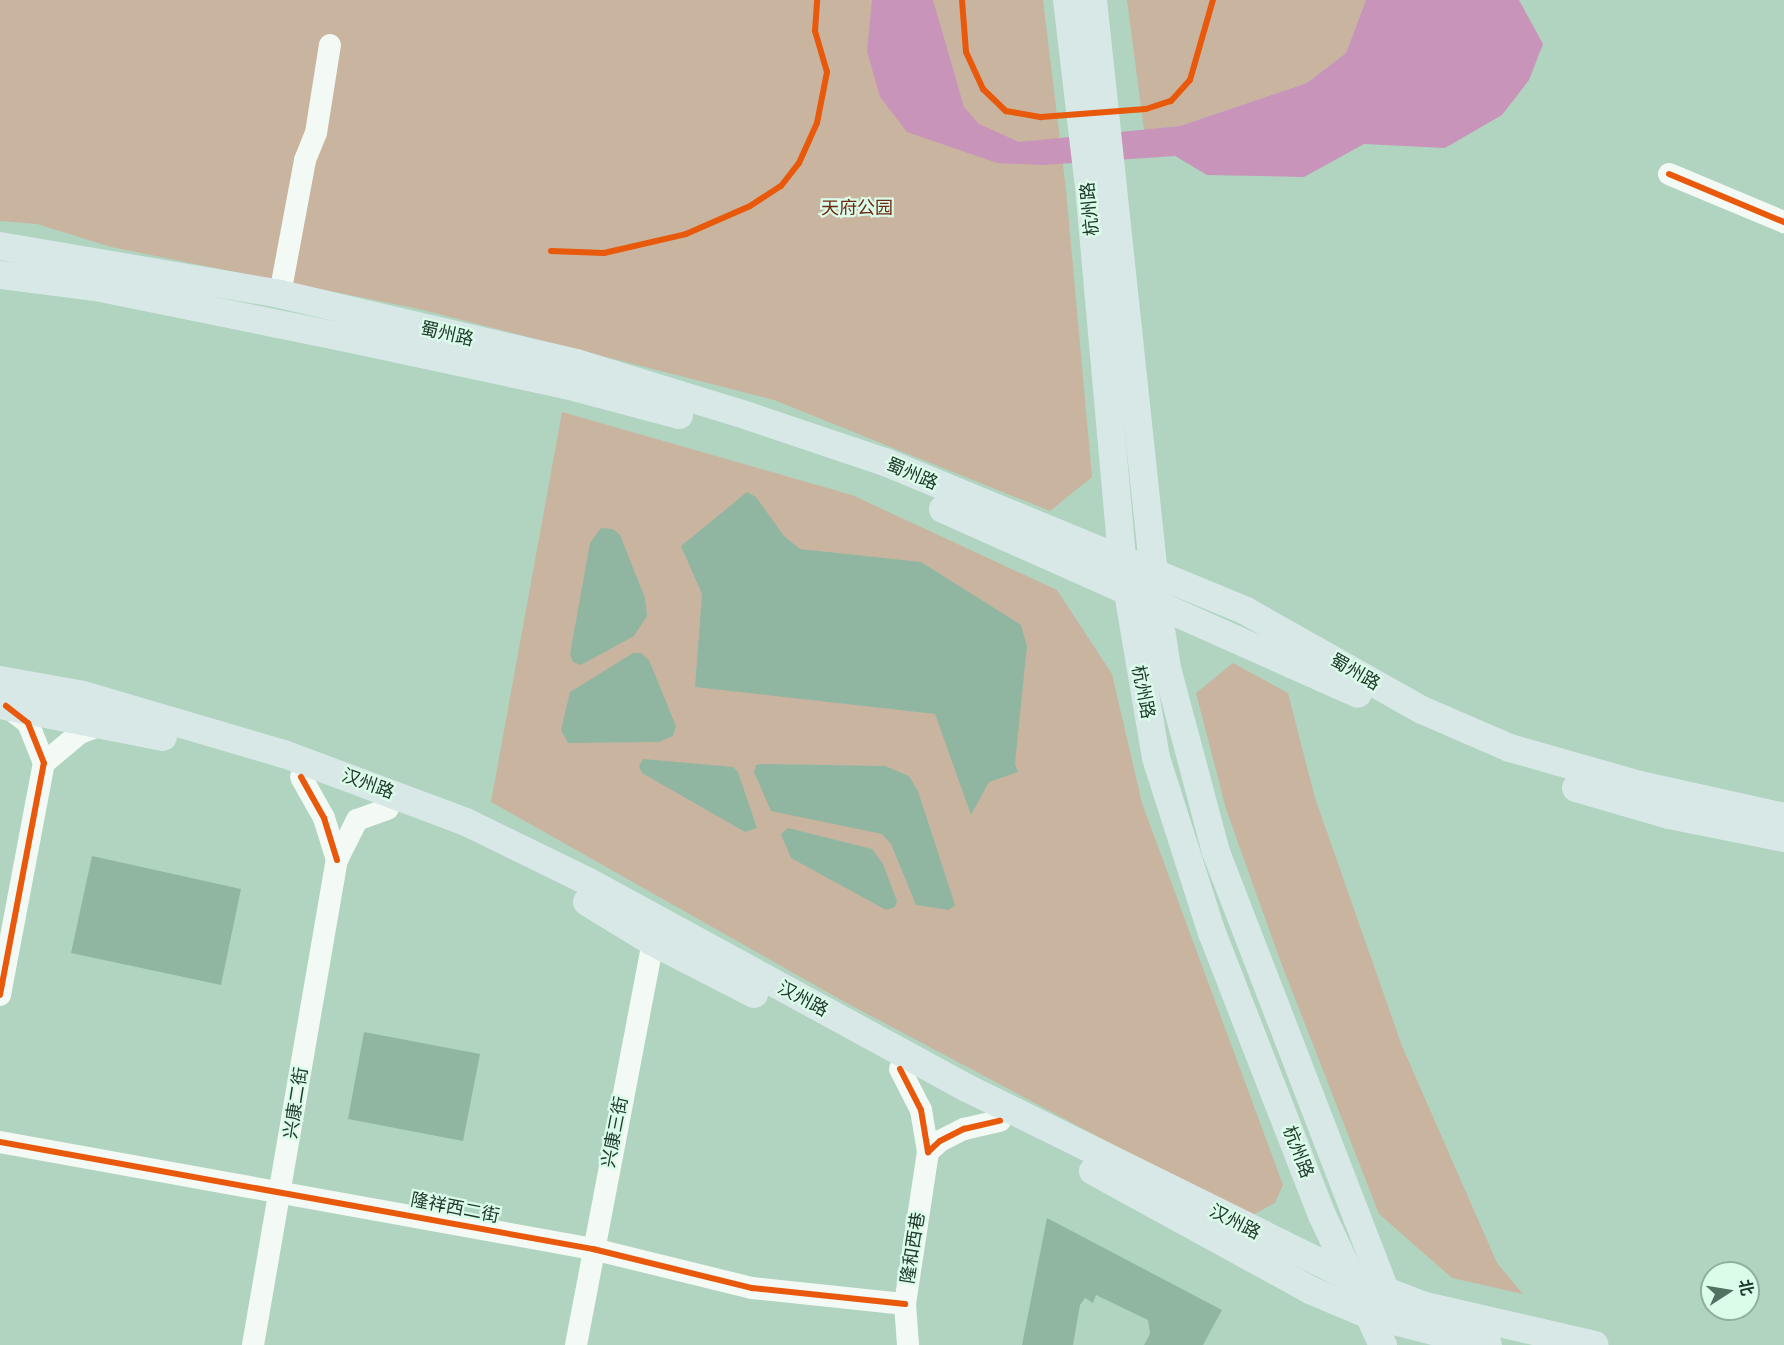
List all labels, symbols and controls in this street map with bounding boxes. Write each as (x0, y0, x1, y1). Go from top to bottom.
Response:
street label: 杭州路 (1077, 181, 1103, 237)
park label: 天府公园 (821, 197, 893, 219)
street label: 蜀州路 (418, 317, 476, 351)
street label: 蜀州路 (883, 454, 941, 494)
street label: 蜀州路 (1326, 649, 1384, 695)
street label: 杭州路 (1127, 663, 1159, 721)
street label: 汉州路 (339, 765, 397, 803)
street label: 汉州路 (774, 977, 832, 1021)
street label: 兴康二街 (280, 1066, 312, 1140)
street label: 兴康三街 (598, 1095, 632, 1169)
street label: 杭州路 (1278, 1123, 1318, 1181)
street label: 隆祥西二街 (409, 1189, 501, 1227)
street label: 汉州路 (1206, 1200, 1264, 1244)
street label: 隆和西巷 (897, 1211, 929, 1285)
north arrow (1700, 1261, 1760, 1321)
text: 北 (1735, 1278, 1757, 1297)

